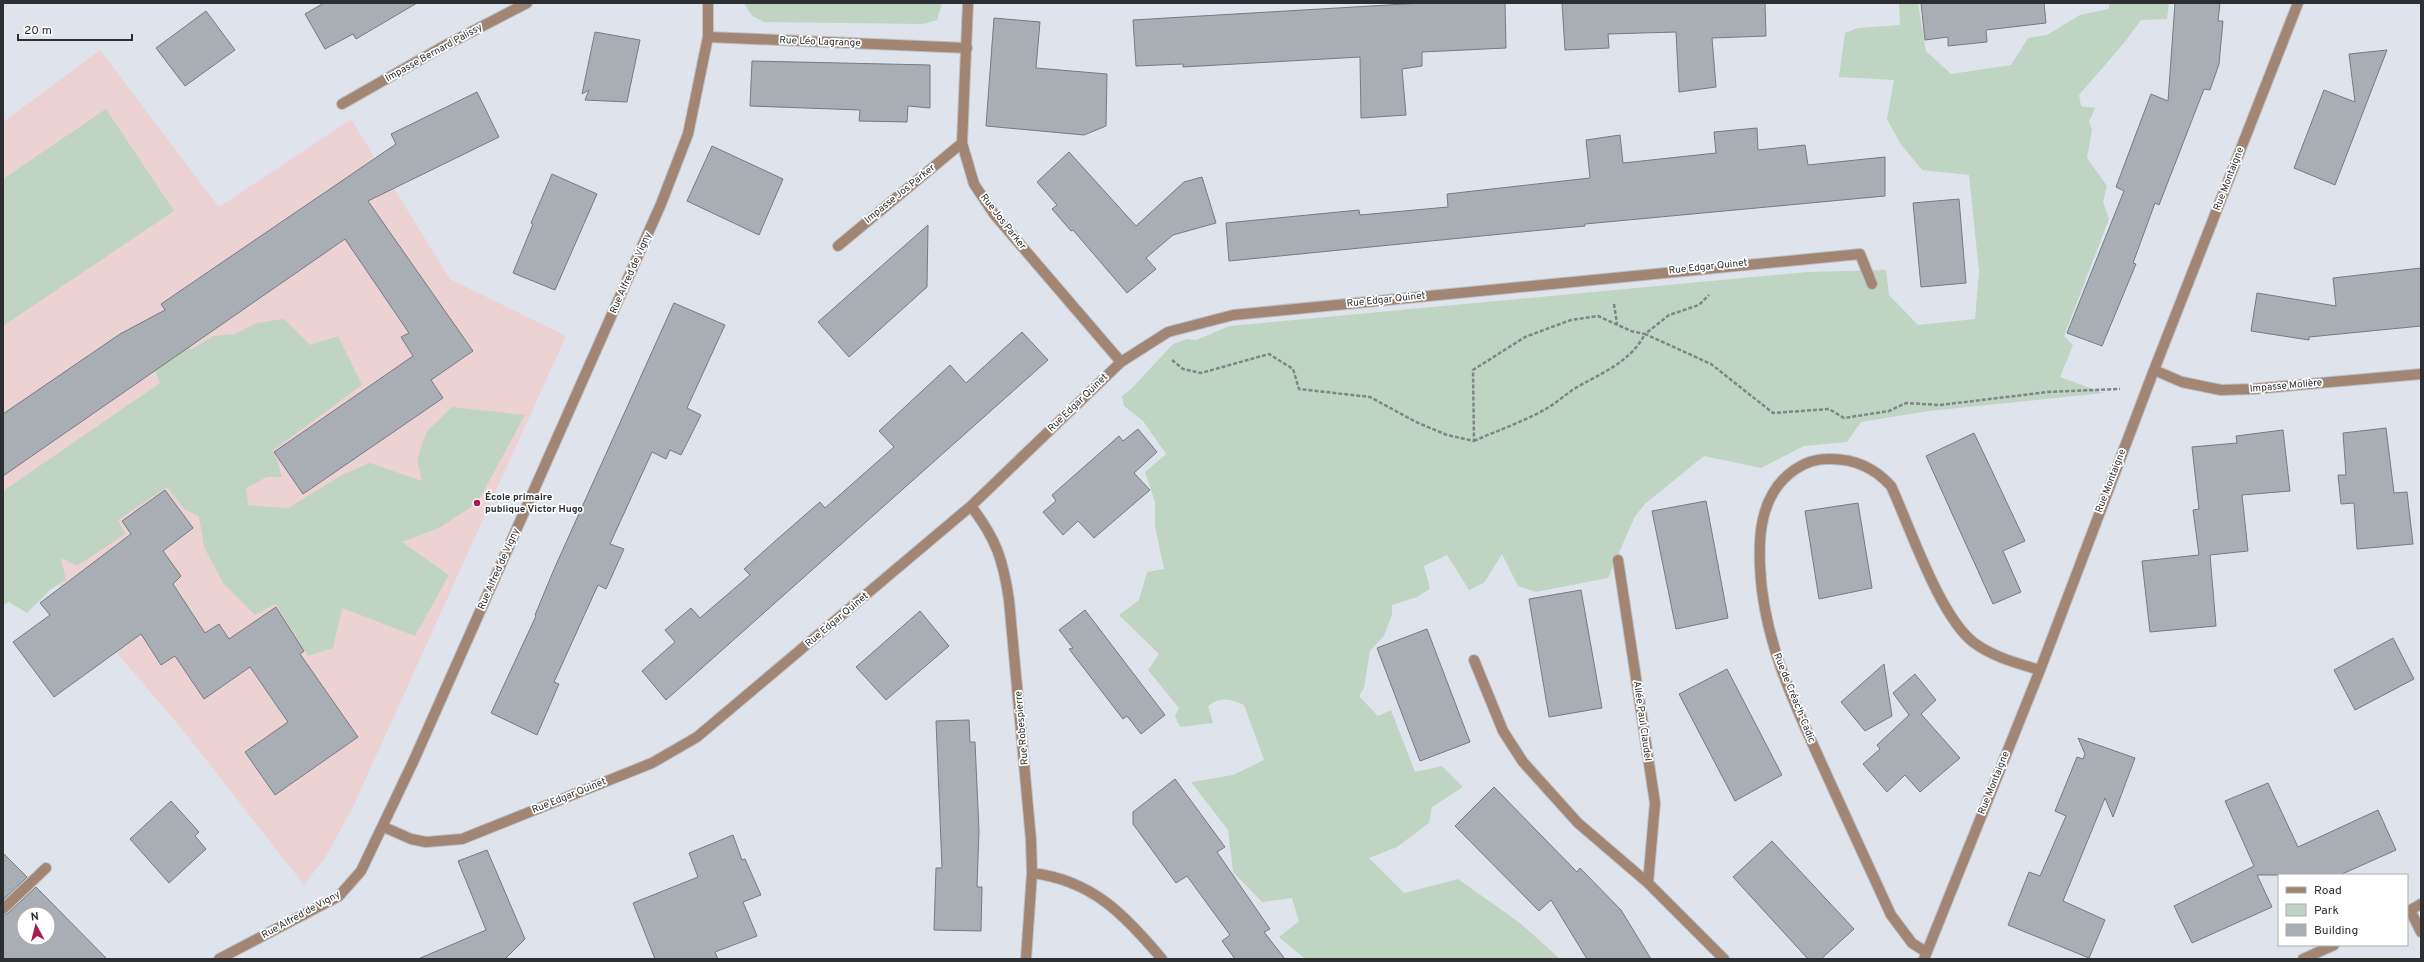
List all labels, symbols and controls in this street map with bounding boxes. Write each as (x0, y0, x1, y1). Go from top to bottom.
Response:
scale bar (18, 16, 132, 42)
street label: Impasse Bernard Palissy (383, 21, 485, 85)
text: 20 m (24, 23, 52, 39)
street label: Rue Léo Lagrange (779, 34, 861, 50)
street label: Rue Montaigne (2211, 145, 2247, 213)
street label: Impasse Jos Parker (862, 161, 938, 226)
street label: Rue Jos Parker (977, 191, 1029, 253)
street label: Rue Alfred de Vigny (607, 230, 655, 316)
street label: Rue Edgar Quinet (1668, 256, 1748, 278)
street label: Rue Edgar Quinet (1346, 289, 1426, 311)
street label: Rue Edgar Quinet (1045, 371, 1111, 435)
street label: Impasse Molière (2249, 376, 2323, 396)
street label: Rue Montaigne (2093, 447, 2129, 515)
place label: École primaire publique Victor Hugo (485, 491, 583, 516)
marker: École primaire publique Victor Hugo (472, 498, 482, 508)
street label: Rue Alfred de Vigny (475, 526, 523, 612)
street label: Rue Edgar Quinet (803, 590, 871, 650)
street label: Rue de Créac'h-Cadic (1770, 651, 1818, 745)
street label: Allée Paul Claudel (1630, 680, 1654, 762)
street label: Rue Robespierre (1012, 691, 1032, 765)
street label: Rue Montaigne (1975, 749, 2013, 817)
street label: Rue Edgar Quinet (530, 775, 608, 817)
legend (2278, 874, 2408, 946)
text: Road (2314, 883, 2342, 899)
street label: Rue Alfred de Vigny (259, 888, 343, 942)
text: Park (2314, 903, 2339, 919)
north arrow (16, 906, 56, 946)
text: N (30, 910, 40, 924)
text: Building (2314, 923, 2358, 939)

